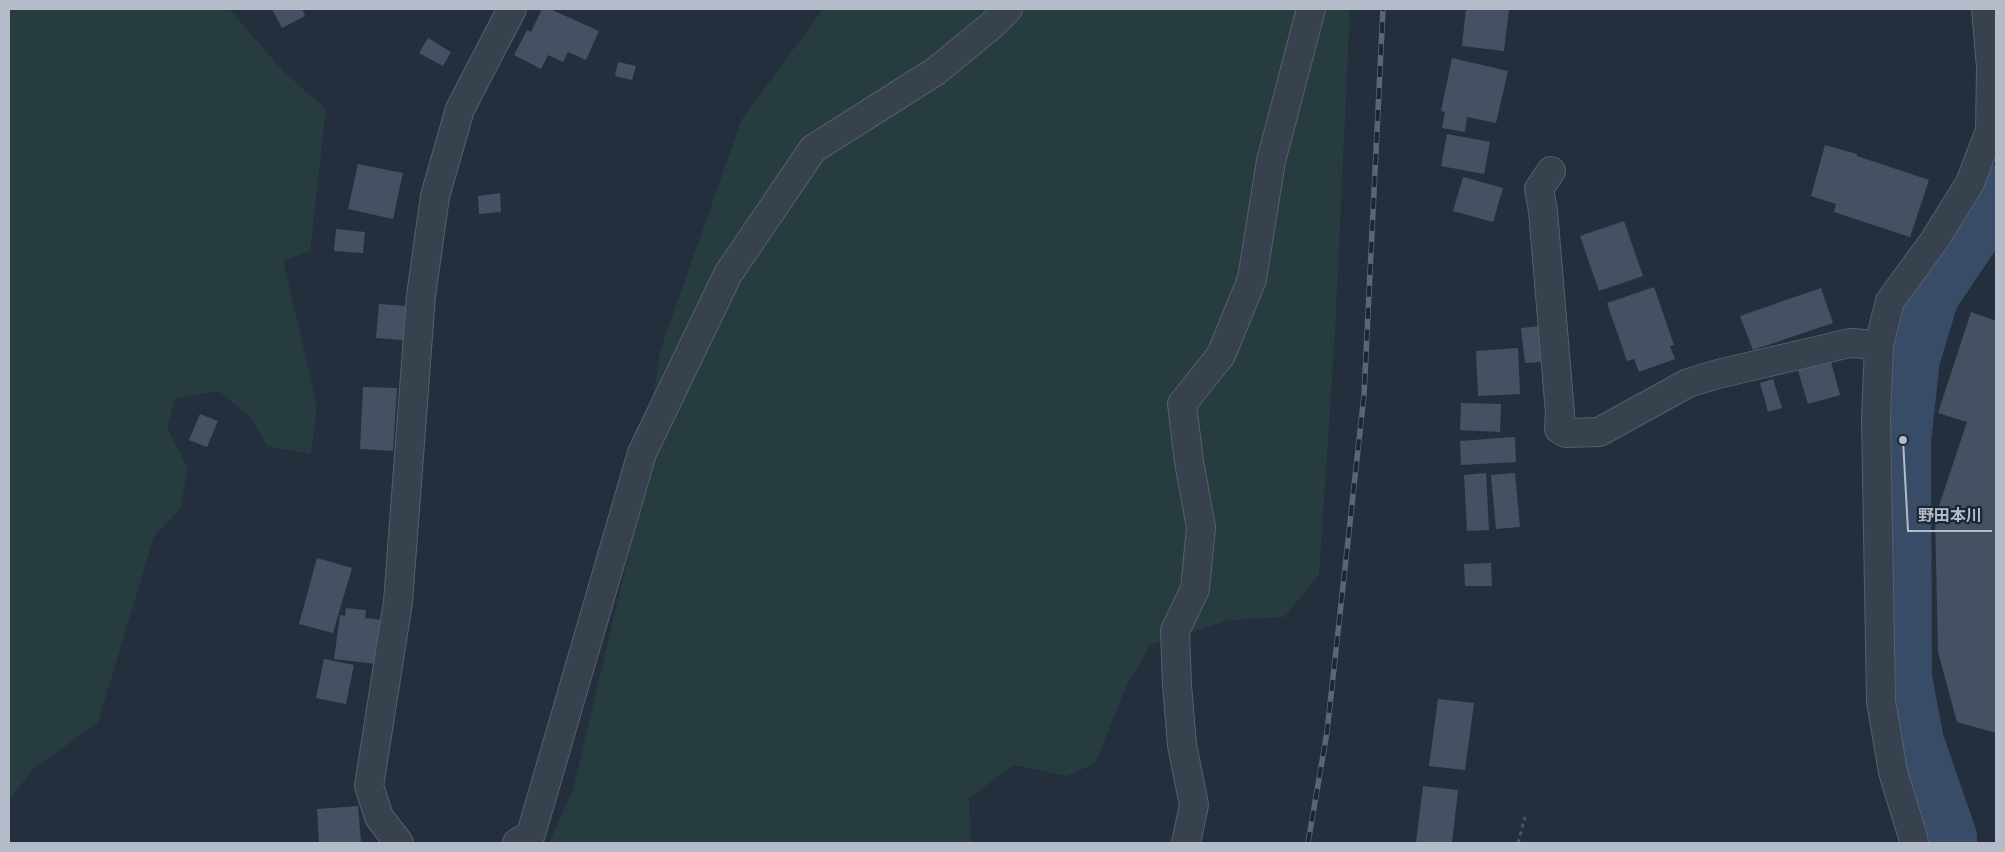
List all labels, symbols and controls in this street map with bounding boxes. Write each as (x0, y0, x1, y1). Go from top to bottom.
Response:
callout: 野田本川 (1908, 500, 1992, 531)
text: 野田本川 (1918, 506, 1982, 524)

